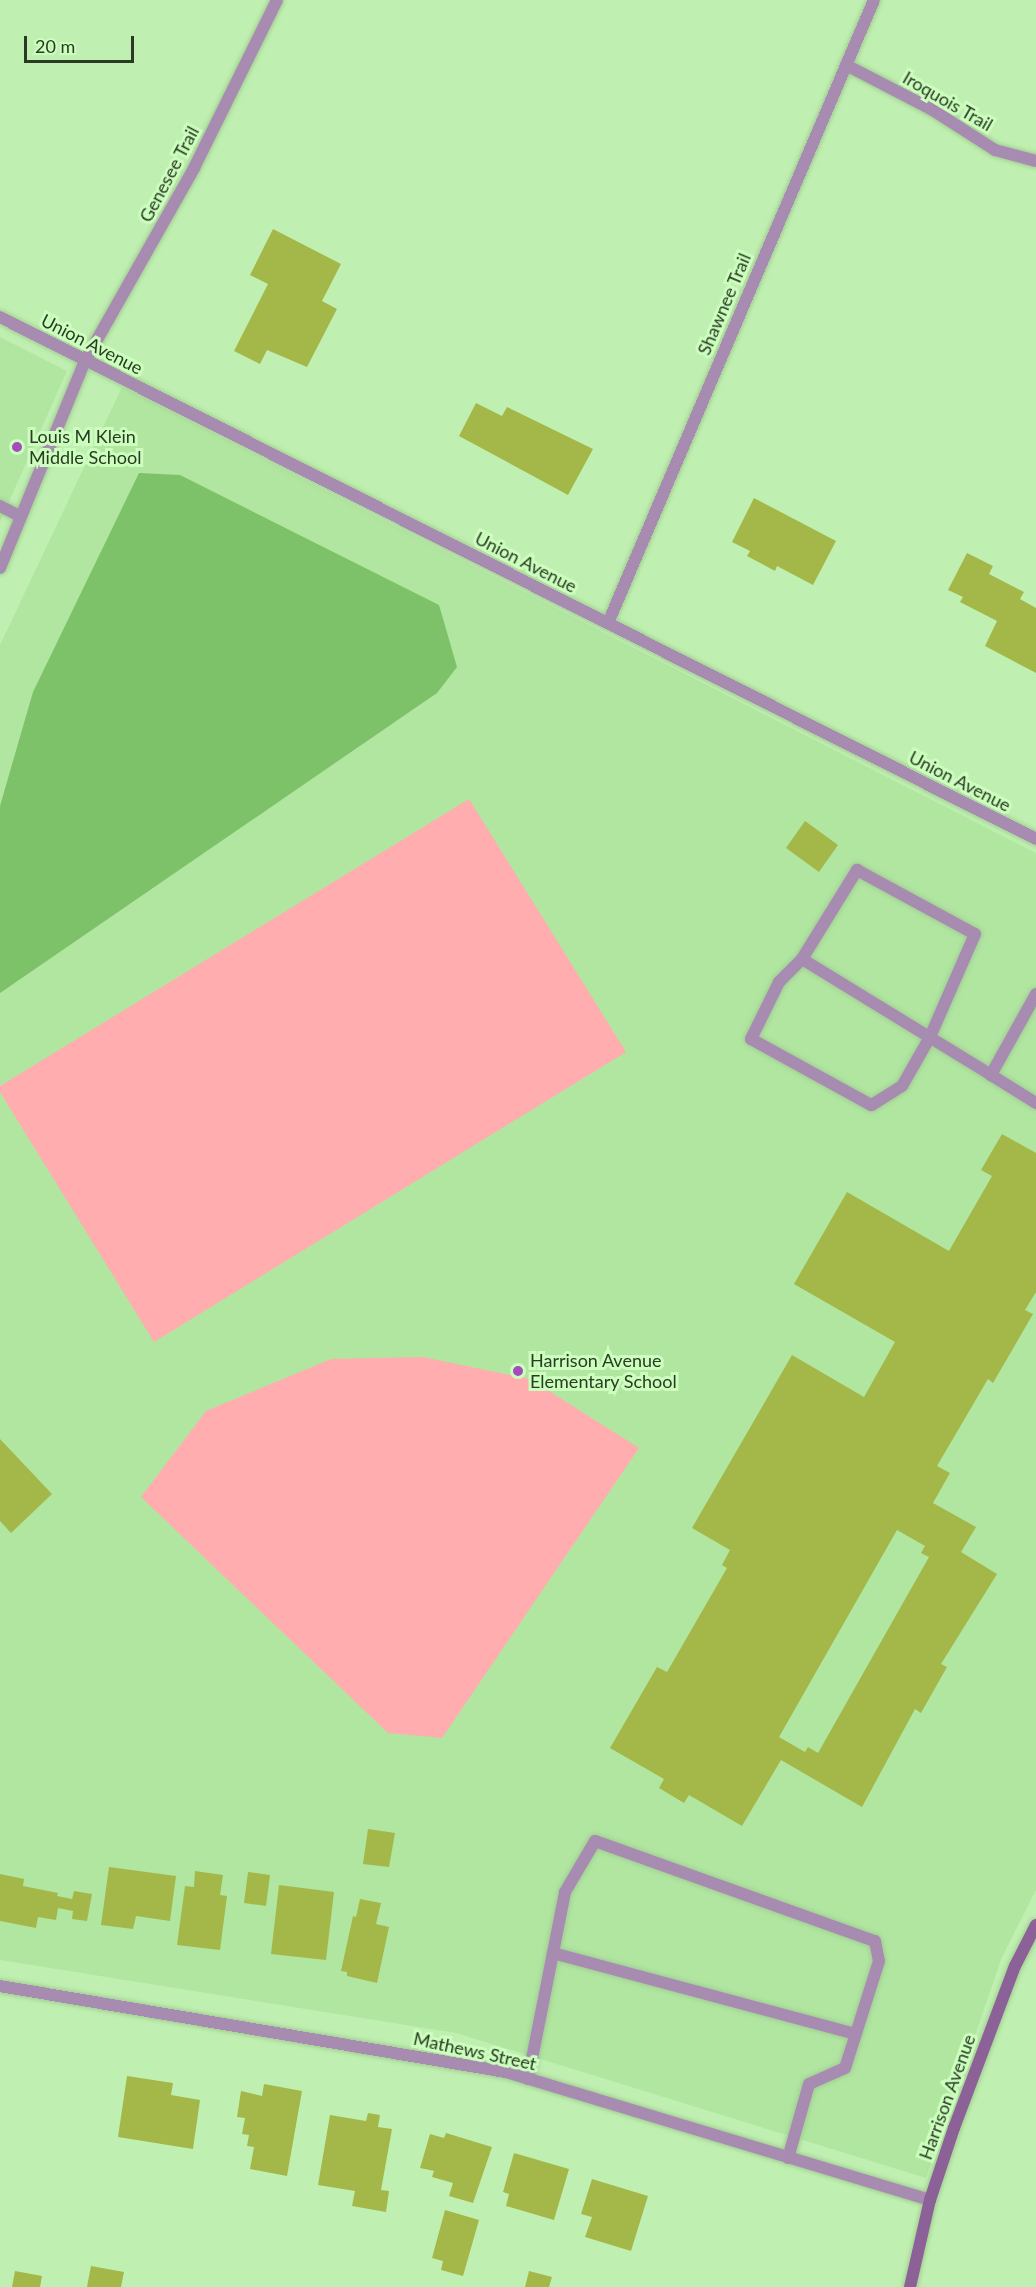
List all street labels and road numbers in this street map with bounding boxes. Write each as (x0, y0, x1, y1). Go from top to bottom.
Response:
street label: Iroquois Trail (899, 66, 997, 136)
street label: Genesee Trail (135, 122, 203, 226)
street label: Shawnee Trail (693, 250, 755, 358)
street label: Union Avenue (37, 309, 147, 379)
street label: Union Avenue (471, 527, 581, 597)
street label: Union Avenue (905, 746, 1015, 816)
street label: Mathews Street (412, 2027, 538, 2075)
street label: Harrison Avenue (914, 2031, 980, 2163)

